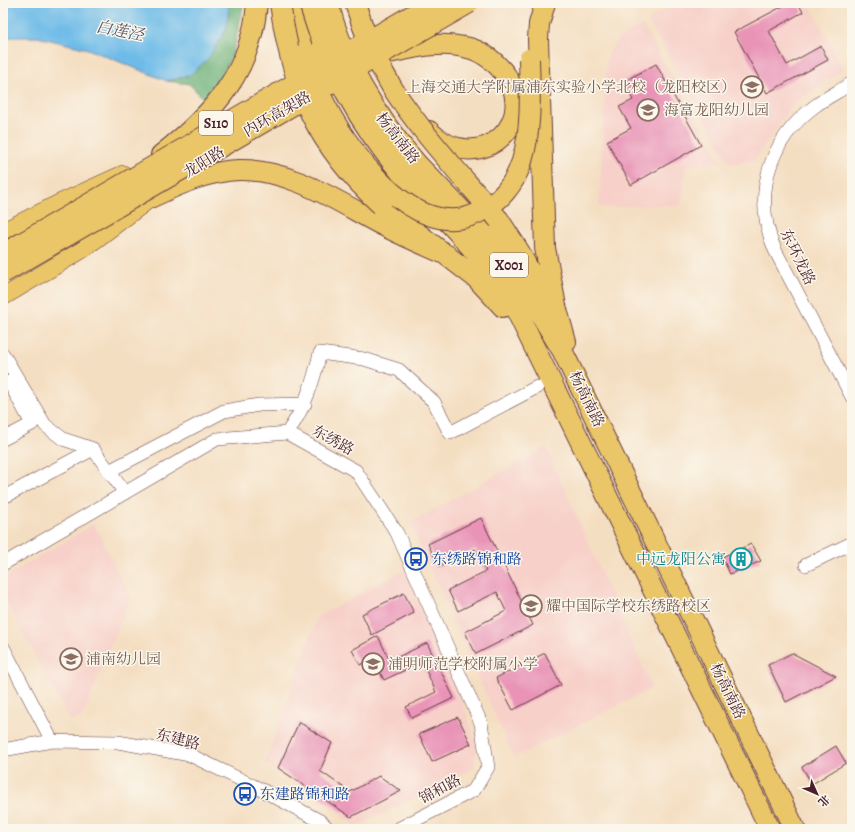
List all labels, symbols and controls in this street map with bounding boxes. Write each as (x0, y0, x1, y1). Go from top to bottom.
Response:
water label: 白莲泾 (94, 16, 146, 47)
school or university icon: 上海交通大学附属浦东实验小学北校（龙阳校区） (739, 74, 765, 100)
place label: 上海交通大学附属浦东实验小学北校（龙阳校区） (406, 77, 736, 97)
street label: 内环高架路 (240, 87, 314, 141)
school or university icon: 海富龙阳幼儿园 (635, 97, 661, 123)
place label: 海富龙阳幼儿园 (664, 100, 769, 120)
street label: 杨高南路 (372, 108, 424, 168)
road number: S110 (199, 111, 233, 135)
street label: 龙阳路 (180, 142, 228, 182)
street label: 东环龙路 (776, 226, 820, 288)
road number: X001 (490, 253, 528, 277)
street label: 杨高南路 (565, 368, 609, 430)
street label: 东绣路 (308, 420, 358, 460)
bus stop icon: 东绣路锦和路 (403, 546, 429, 572)
building icon: 中远龙阳公寓 (728, 546, 754, 572)
place label: 东绣路锦和路 (432, 549, 522, 569)
place label: 中远龙阳公寓 (636, 549, 726, 569)
school or university icon: 耀中国际学校东绣路校区 (518, 593, 544, 619)
place label: 耀中国际学校东绣路校区 (546, 596, 711, 616)
school or university icon: 浦南幼儿园 (58, 646, 84, 672)
place label: 浦南幼儿园 (86, 649, 161, 669)
school or university icon: 浦明师范学校附属小学 (360, 651, 386, 677)
place label: 浦明师范学校附属小学 (388, 654, 538, 674)
street label: 杨高南路 (706, 660, 750, 722)
street label: 东建路 (154, 724, 202, 754)
street label: 锦和路 (415, 770, 465, 808)
north arrow (797, 774, 837, 814)
bus stop icon: 东建路锦和路 (232, 781, 258, 807)
place label: 东建路锦和路 (260, 784, 350, 804)
text: 北 (815, 792, 833, 810)

